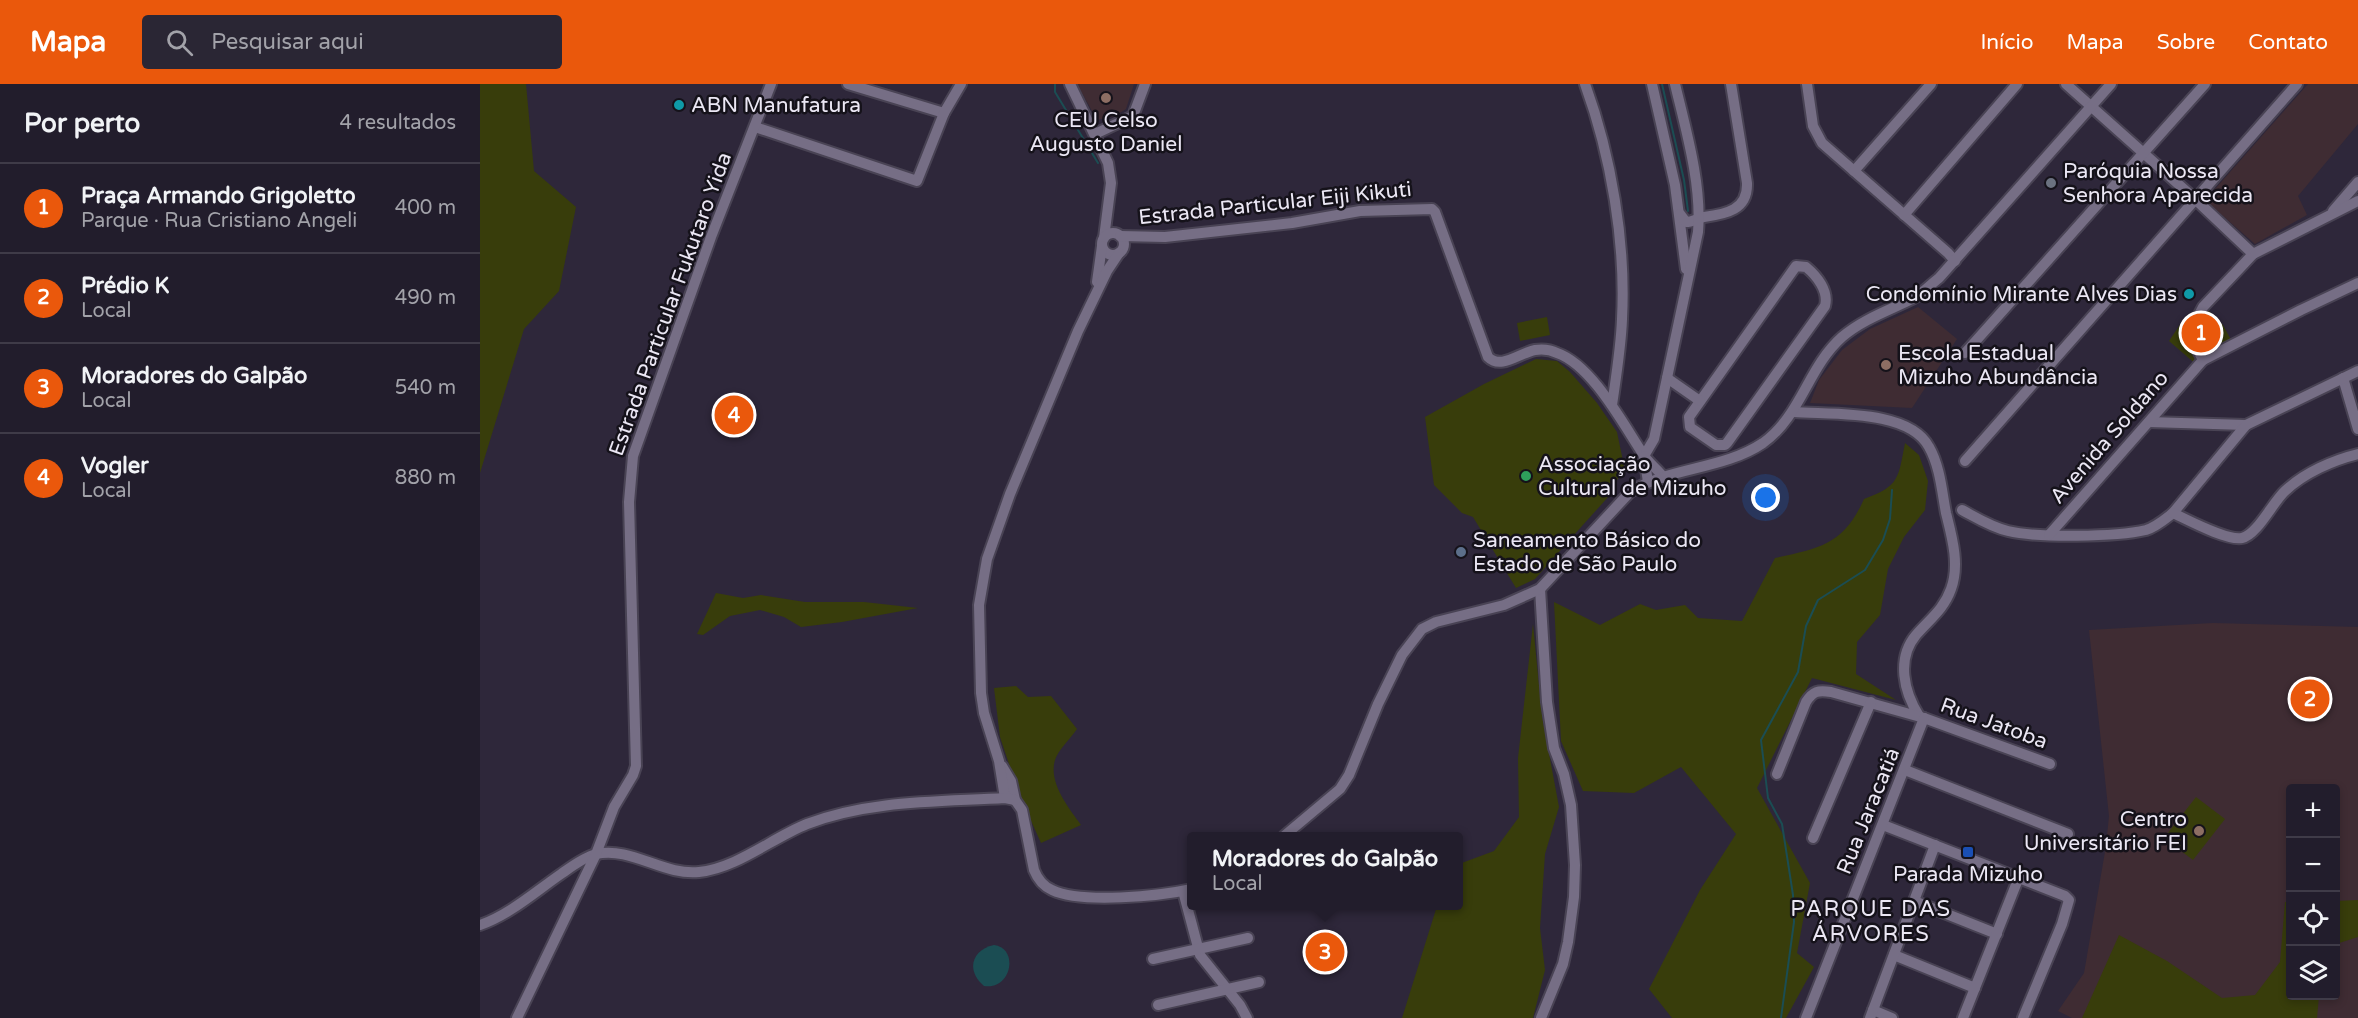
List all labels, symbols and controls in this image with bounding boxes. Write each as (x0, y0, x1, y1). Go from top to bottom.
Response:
search box (142, 15, 562, 69)
text: Mapa (30, 25, 106, 59)
icon: search (163, 26, 196, 59)
text: Pesquisar aqui (211, 29, 364, 55)
text: Início (1981, 30, 2033, 55)
text: Mapa (2066, 30, 2124, 55)
text: Sobre (2157, 30, 2215, 55)
text: Contato (2248, 30, 2328, 55)
marker: CEU Celso Augusto Daniel (1099, 91, 1113, 105)
place label: ABN Manufatura (691, 93, 861, 118)
marker: ABN Manufatura (672, 98, 686, 112)
text: Por perto (24, 108, 140, 139)
place label: CEU Celso Augusto Daniel (1030, 108, 1182, 157)
text: 4 resultados (340, 111, 456, 135)
street label: Estrada Particular Fukutaro Yida (604, 149, 737, 459)
place label: Paróquia Nossa Senhora Aparecida (2063, 159, 2253, 208)
marker: Paróquia Nossa Senhora Aparecida (2044, 176, 2058, 190)
street label: Estrada Particular Eiji Kikuti (1137, 177, 1413, 230)
text: Praça Armando Grigoletto (81, 183, 356, 209)
text: 1 (37, 196, 50, 220)
text: 400 m (395, 196, 456, 220)
text: Parque · Rua Cristiano Angeli (81, 209, 357, 233)
text: Prédio K (81, 273, 169, 299)
place label: Condomínio Mirante Alves Dias (1866, 282, 2177, 307)
text: 2 (37, 286, 50, 310)
text: 490 m (395, 286, 456, 310)
marker: Condomínio Mirante Alves Dias (2182, 287, 2196, 301)
text: Local (81, 299, 132, 323)
pin: 1 (2182, 310, 2220, 356)
place label: Escola Estadual Mizuho Abundância (1898, 341, 2098, 390)
marker: Escola Estadual Mizuho Abundância (1879, 358, 1893, 372)
text: Moradores do Galpão (81, 363, 307, 389)
street label: Avenida Soldano (2045, 366, 2174, 509)
text: 3 (37, 376, 50, 400)
text: 540 m (395, 376, 456, 400)
text: Local (81, 389, 132, 413)
pin: 4 (714, 392, 754, 438)
place label: Associação Cultural de Mizuho (1538, 452, 1726, 501)
text: Vogler (81, 453, 149, 479)
text: 4 (37, 466, 50, 490)
text: 880 m (395, 466, 456, 490)
marker: Associação Cultural de Mizuho (1519, 469, 1533, 483)
text: Local (81, 479, 132, 503)
your location (1751, 483, 1780, 512)
place label: Saneamento Básico do Estado de São Paulo (1473, 528, 1701, 577)
marker: Saneamento Básico do Estado de São Paulo (1454, 545, 1468, 559)
pin: 2 (2290, 676, 2330, 722)
street label: Rua Jatoba (1937, 693, 2051, 754)
street label: Rua Jaracatiá (1832, 744, 1905, 878)
map controls (2286, 784, 2340, 1000)
button: + (2286, 784, 2340, 838)
place label: Centro Universitário FEI (2024, 807, 2187, 856)
marker: Centro Universitário FEI (2192, 824, 2206, 838)
popup (1187, 832, 1463, 910)
button: − (2286, 838, 2340, 892)
marker: Parada Mizuho (1961, 845, 1975, 859)
text: Moradores do Galpão (1212, 846, 1438, 872)
place label: Parada Mizuho (1893, 862, 2043, 887)
text: Local (1212, 872, 1262, 896)
button: locate (2286, 892, 2340, 946)
district label: PARQUE DAS ÁRVORES (1790, 896, 1952, 947)
pin: 3 (1306, 930, 1344, 974)
button: layers (2286, 946, 2340, 1000)

